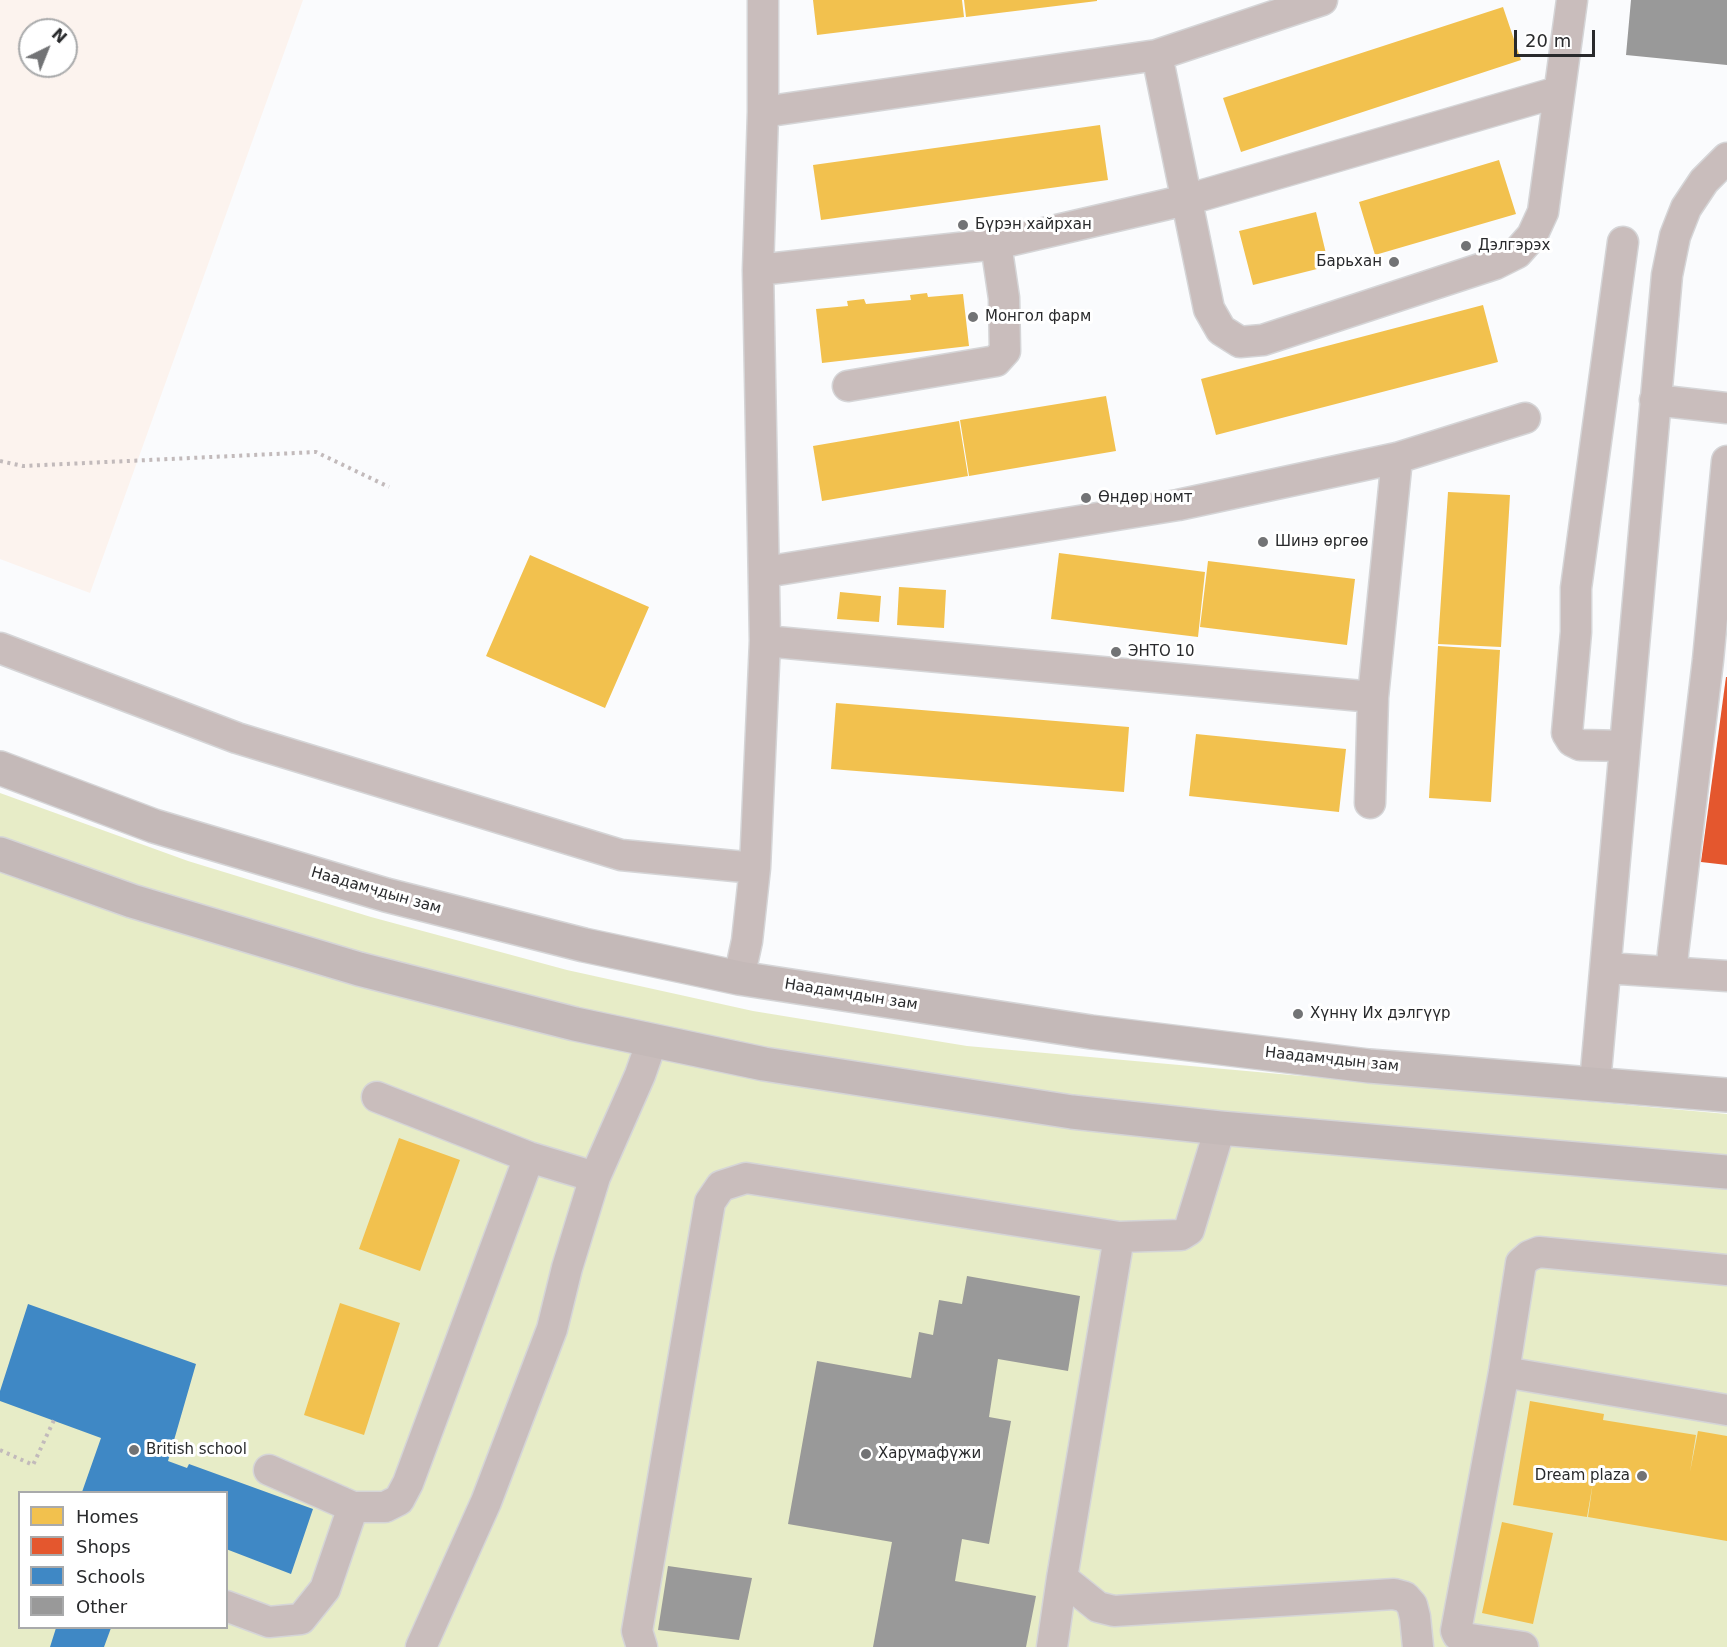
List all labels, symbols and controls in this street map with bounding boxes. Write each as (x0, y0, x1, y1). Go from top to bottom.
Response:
north arrow (18, 18, 78, 78)
scale bar (1517, 18, 1598, 56)
text: N (48, 24, 71, 47)
text: 20 m (1525, 30, 1571, 51)
place label: Бүрэн хайрхан (975, 216, 1092, 234)
marker: Бүрэн хайрхан (956, 218, 970, 232)
place label: Дэлгэрэх (1478, 237, 1550, 255)
marker: Дэлгэрэх (1459, 239, 1473, 253)
place label: Барьхан (1316, 253, 1382, 271)
marker: Барьхан (1387, 255, 1401, 269)
place label: Монгол фарм (985, 308, 1091, 326)
marker: Монгол фарм (966, 310, 980, 324)
place label: Өндөр номт (1098, 489, 1192, 507)
marker: Өндөр номт (1079, 491, 1093, 505)
place label: Шинэ өргөө (1275, 533, 1369, 551)
marker: Шинэ өргөө (1256, 535, 1270, 549)
place label: ЭНТО 10 (1128, 643, 1195, 661)
marker: ЭНТО 10 (1109, 645, 1123, 659)
street label: Наадамчдын зам (309, 864, 443, 918)
street label: Наадамчдын зам (783, 976, 919, 1014)
place label: Хүннү Их дэлгүүр (1310, 1005, 1451, 1023)
marker: Хүннү Их дэлгүүр (1291, 1007, 1305, 1021)
street label: Наадамчдын зам (1264, 1044, 1400, 1076)
place label: British school (146, 1441, 247, 1459)
marker: British school (127, 1443, 141, 1457)
place label: Харүмафүжи (878, 1445, 981, 1463)
marker: Харүмафүжи (859, 1447, 873, 1461)
place label: Dream plaza (1535, 1467, 1630, 1485)
marker: Dream plaza (1635, 1469, 1649, 1483)
legend (18, 1491, 228, 1629)
text: Homes (76, 1506, 139, 1527)
text: Shops (76, 1536, 131, 1557)
text: Schools (76, 1566, 145, 1587)
text: Other (76, 1596, 127, 1617)

